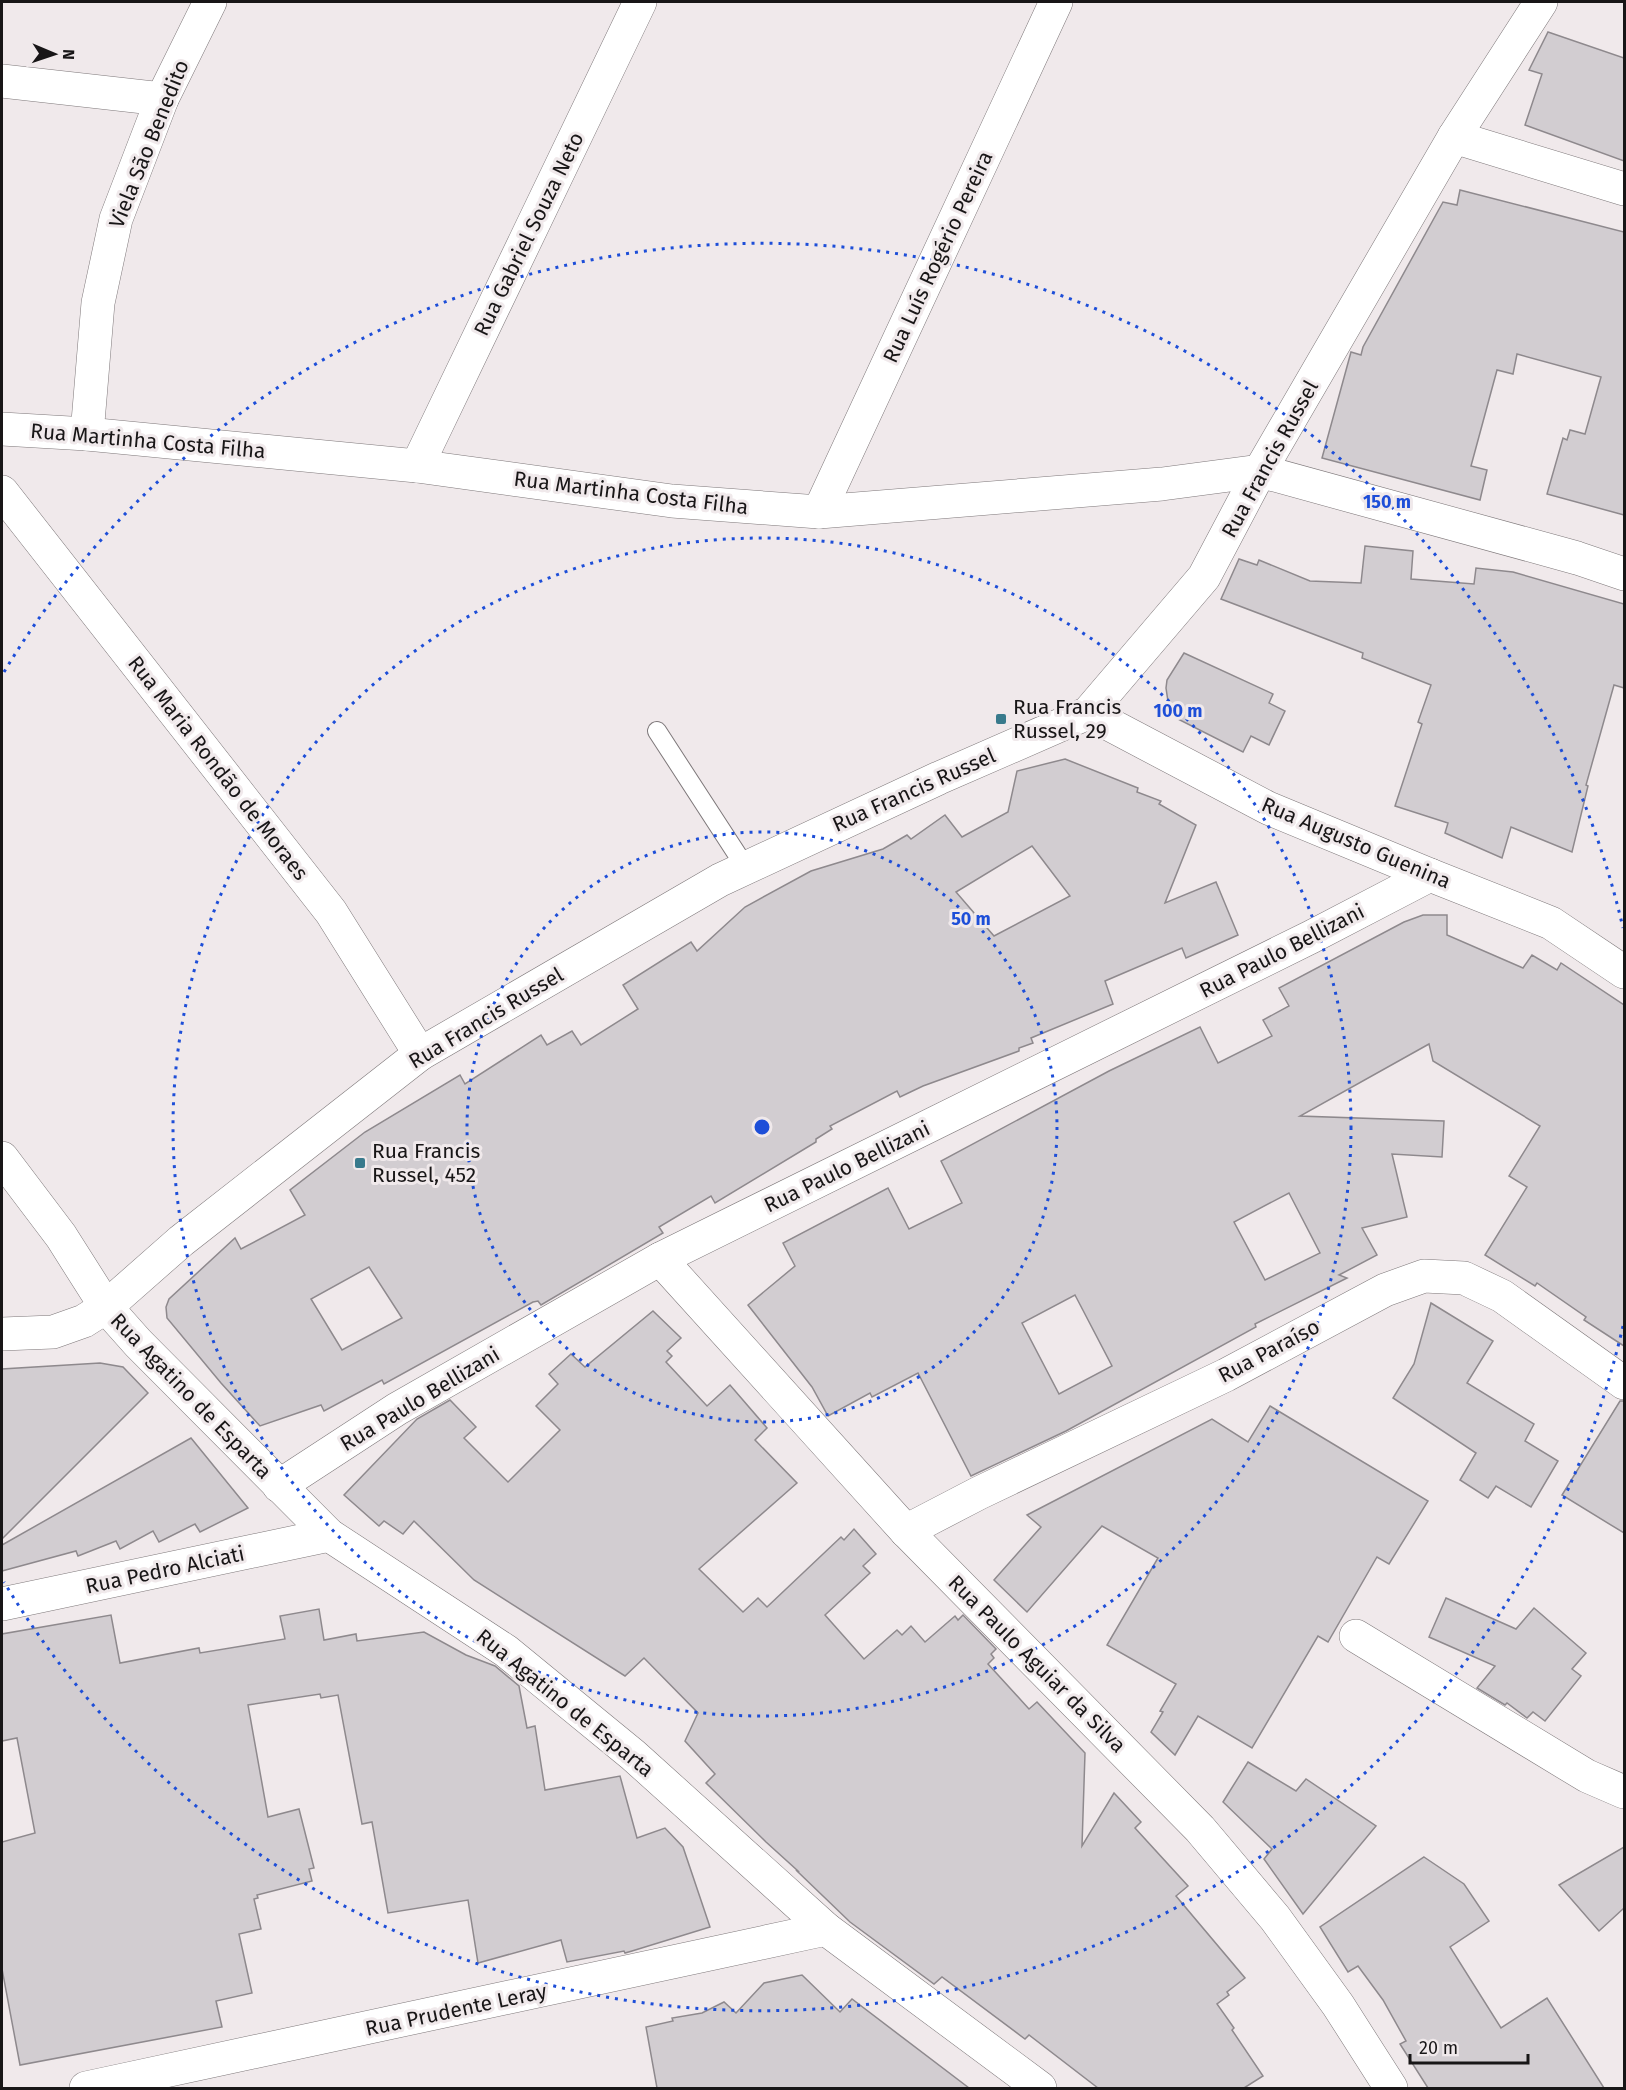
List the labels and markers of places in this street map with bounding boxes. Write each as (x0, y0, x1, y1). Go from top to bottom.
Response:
place label: Rua Francis Russel, 29 (1013, 694, 1122, 744)
marker: Rua Francis Russel, 29 (994, 712, 1008, 726)
centre of rings (752, 1117, 772, 1137)
place label: Rua Francis Russel, 452 (372, 1138, 481, 1188)
marker: Rua Francis Russel, 452 (353, 1156, 367, 1170)

